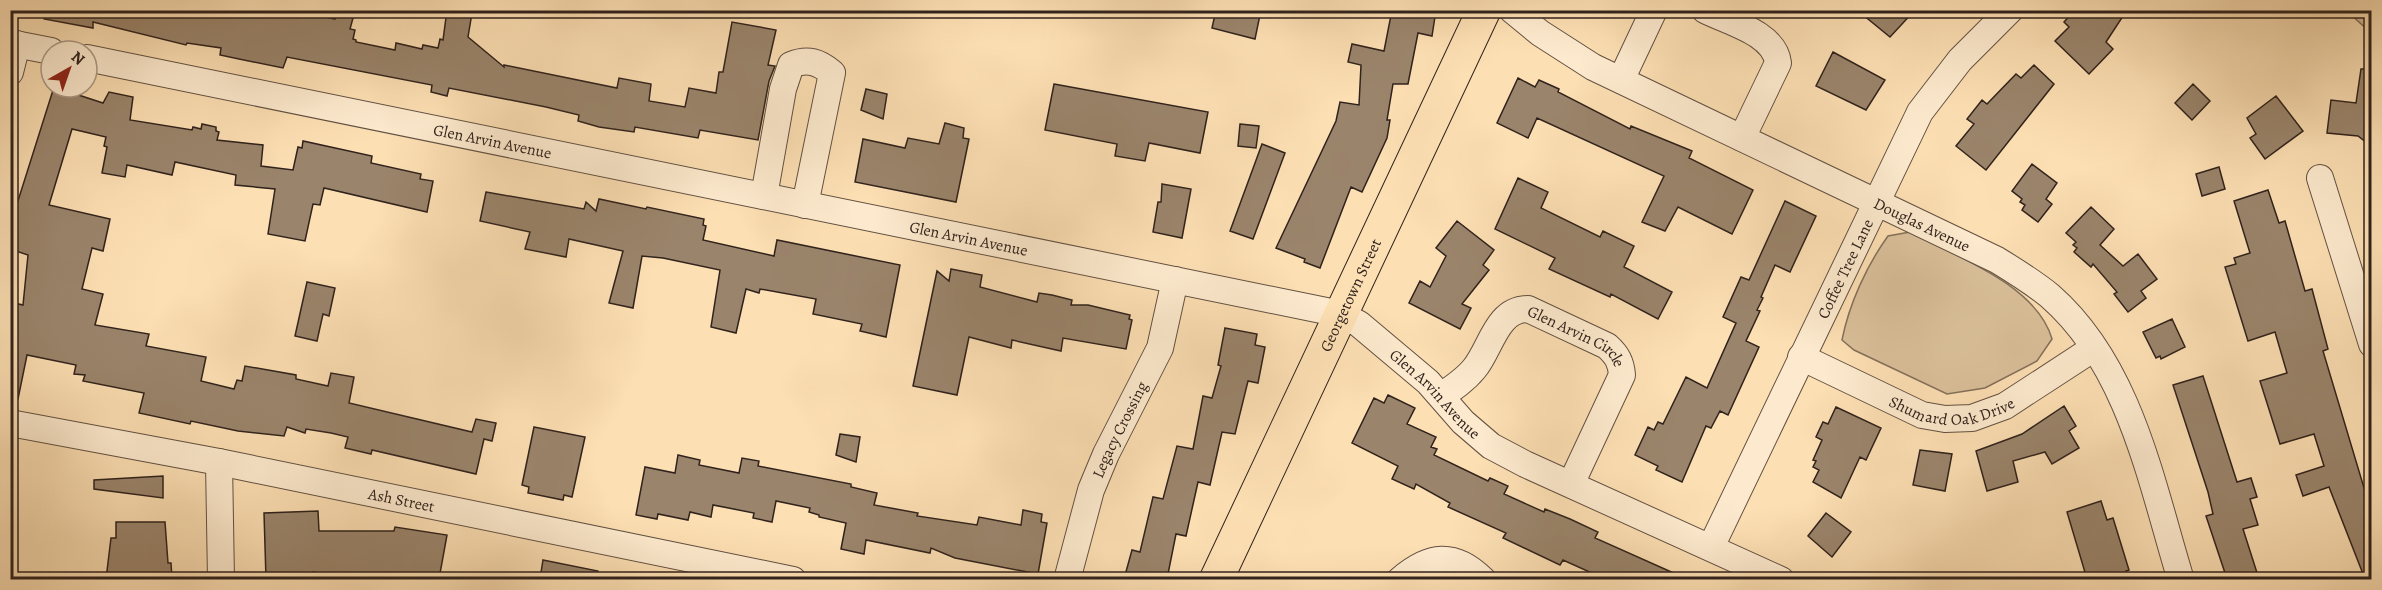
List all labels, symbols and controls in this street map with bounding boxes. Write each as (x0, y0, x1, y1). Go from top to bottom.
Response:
north arrow (39, 39, 99, 99)
text: N (66, 46, 90, 71)
street label: Glen Arvin Avenue (431, 119, 554, 165)
street label: Douglas Avenue (1870, 193, 1974, 258)
street label: Coffee Tree Lane (1812, 215, 1879, 322)
street label: Glen Arvin Avenue (908, 216, 1030, 262)
street label: Georgetown Street (1315, 235, 1387, 355)
street label: Glen Arvin Circle (1524, 300, 1630, 370)
street label: Glen Arvin Avenue (1385, 344, 1485, 444)
street label: Legacy Crossing (1087, 378, 1153, 482)
street label: Shumard Oak Drive (1886, 386, 2016, 408)
text: Shumard Oak Drive (1885, 391, 2019, 431)
street label: Ash Street (365, 483, 436, 518)

